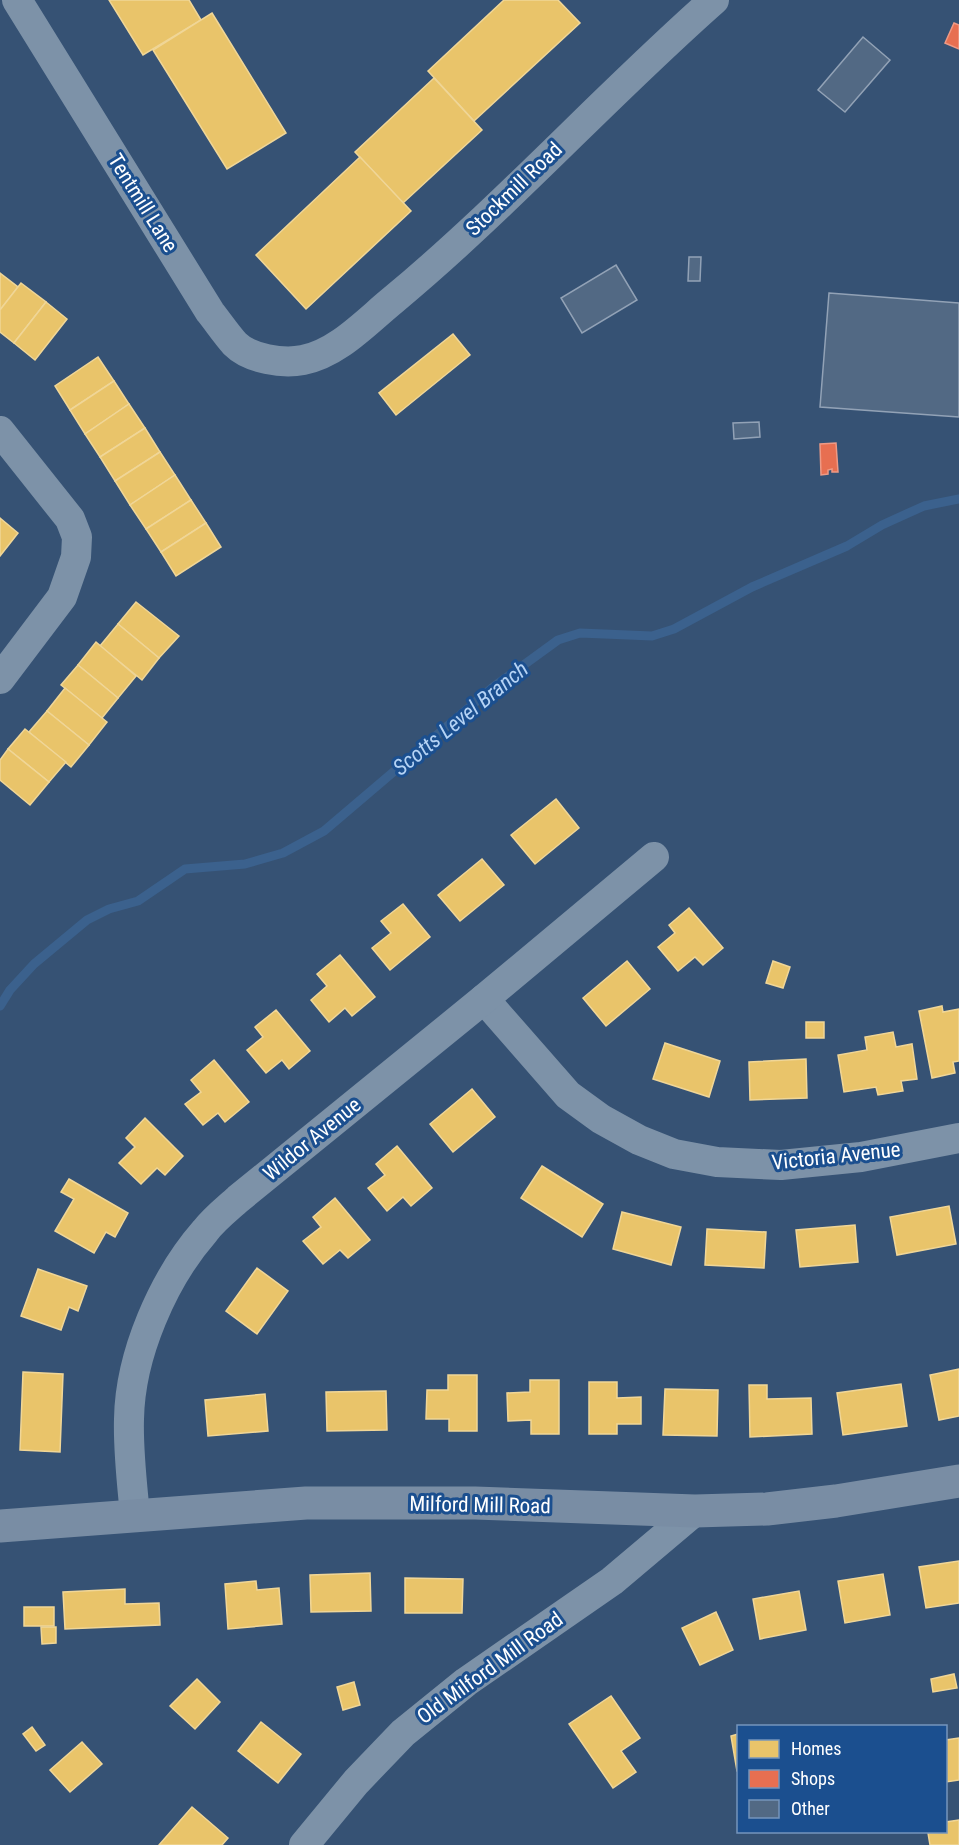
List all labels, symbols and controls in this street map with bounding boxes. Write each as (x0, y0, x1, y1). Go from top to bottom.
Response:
street label: Stockmill Road (461, 137, 567, 241)
street label: Tentmill Lane (103, 149, 183, 257)
water label: Scotts Level Branch (388, 656, 533, 780)
street label: Wildor Avenue (258, 1092, 366, 1186)
street label: Victoria Avenue (770, 1137, 902, 1175)
street label: Milford Mill Road (409, 1492, 551, 1518)
street label: Old Milford Mill Road (413, 1607, 567, 1729)
legend (737, 1725, 947, 1833)
text: Homes (791, 1738, 841, 1759)
text: Shops (791, 1768, 835, 1789)
text: Other (791, 1798, 830, 1819)

